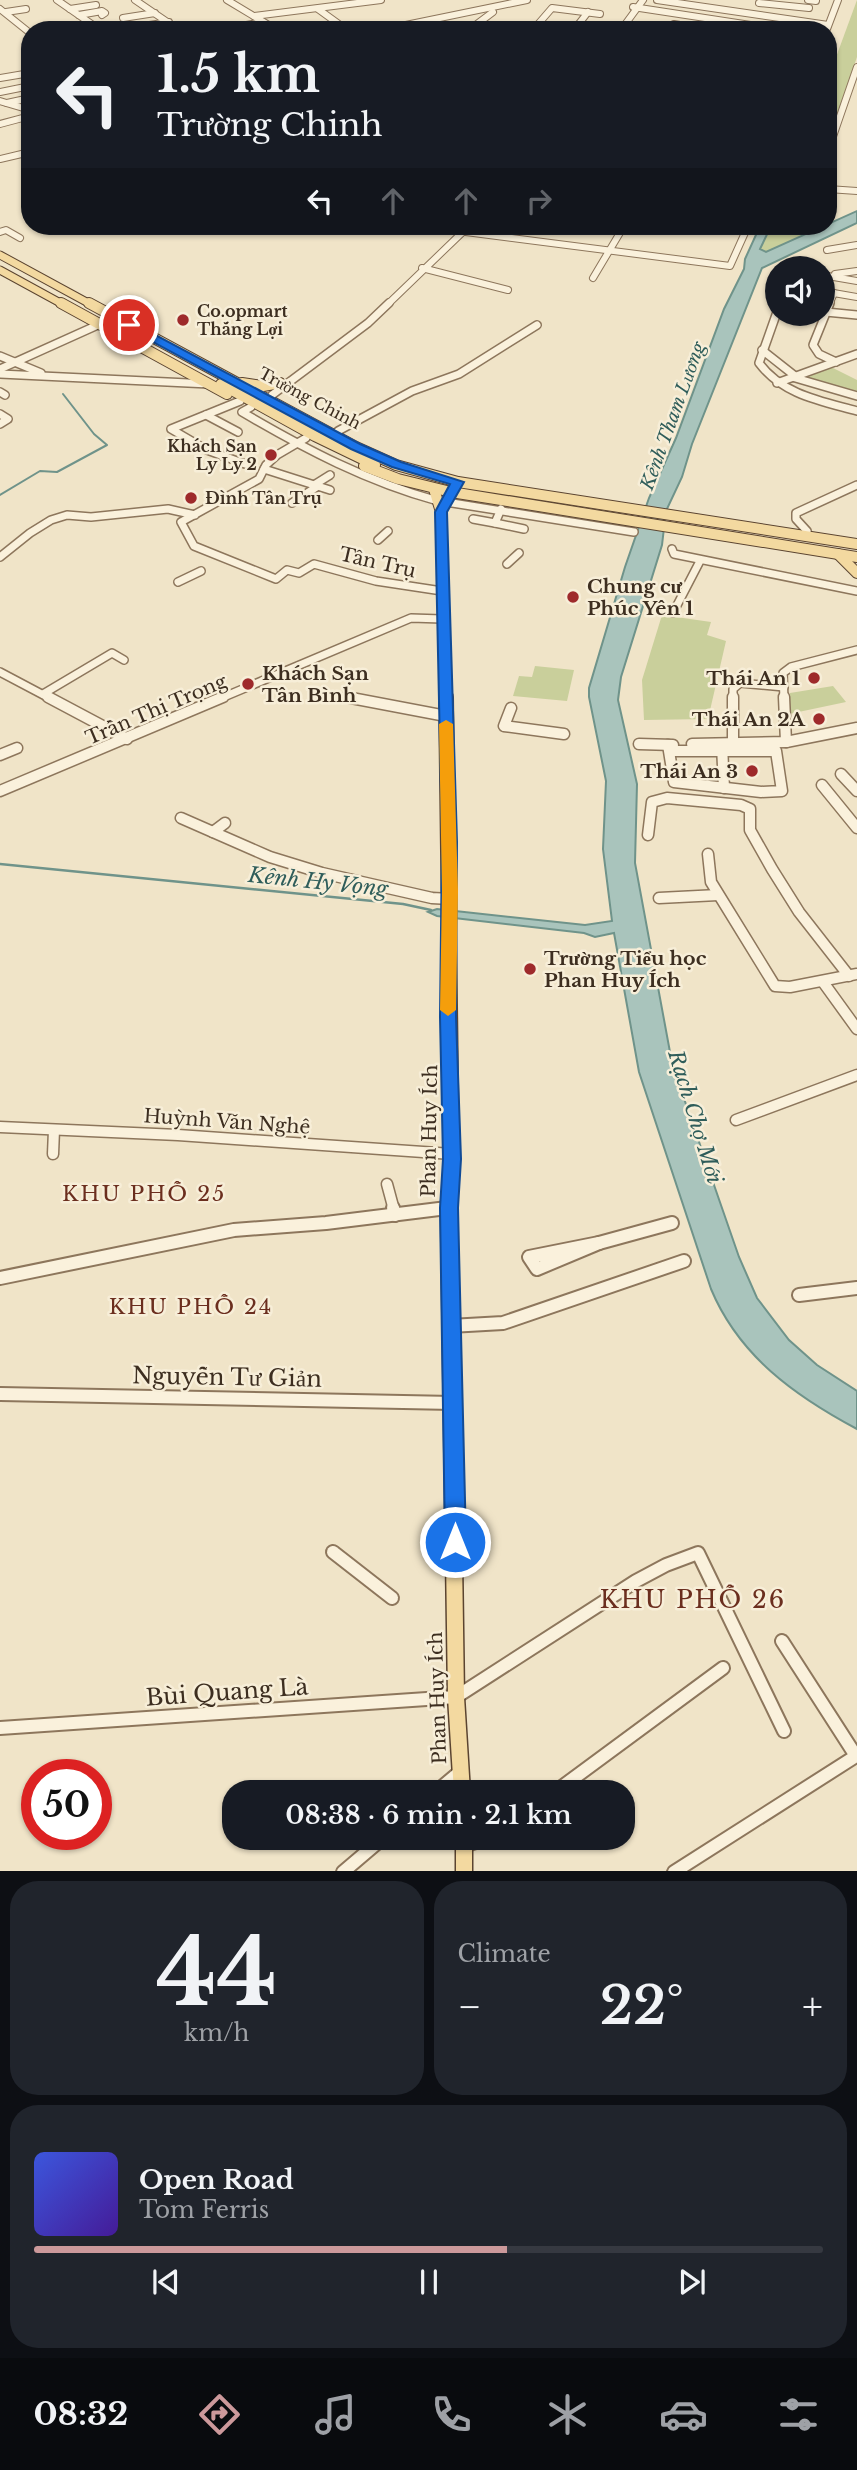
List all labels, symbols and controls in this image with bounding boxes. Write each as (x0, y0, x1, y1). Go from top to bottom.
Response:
text: 1.5 km (157, 44, 320, 105)
icon: left (42, 49, 133, 140)
text: Trường Chinh (157, 105, 383, 145)
icon: left (301, 182, 339, 220)
icon: ahead (374, 182, 412, 220)
icon: ahead (447, 182, 485, 220)
icon: right (520, 182, 558, 220)
map controls (765, 256, 835, 326)
button: sound (765, 256, 835, 326)
pin (99, 295, 159, 355)
place label: Co.opmart Thắng Lợi (197, 301, 288, 339)
icon: arrive (110, 306, 148, 344)
marker: Co.opmart Thắng Lợi (175, 312, 191, 328)
water label: Kênh Tham Lương (636, 338, 710, 494)
street label: Trường Chinh (255, 363, 365, 433)
place label: Khách Sạn Ly Ly 2 (167, 436, 257, 474)
marker: Khách Sạn Ly Ly 2 (263, 447, 279, 463)
place label: Đình Tân Trụ (205, 488, 322, 508)
marker: Đình Tân Trụ (183, 490, 199, 506)
street label: Tân Trụ (337, 543, 419, 582)
place label: Chung cư Phúc Yên 1 (587, 575, 694, 620)
marker: Chung cư Phúc Yên 1 (565, 589, 581, 605)
place label: Khách Sạn Tân Bình (262, 662, 369, 707)
place label: Thái An 1 (706, 667, 800, 690)
street label: Trần Thị Trọng (82, 669, 231, 749)
marker: Thái An 1 (806, 670, 822, 686)
marker: Khách Sạn Tân Bình (240, 676, 256, 692)
place label: Thái An 2A (692, 708, 806, 731)
marker: Thái An 2A (811, 711, 827, 727)
place label: Thái An 3 (640, 760, 738, 783)
marker: Thái An 3 (744, 763, 760, 779)
water label: Kênh Hy Vọng (246, 862, 391, 902)
place label: Trường Tiểu học Phan Huy Ích (544, 947, 707, 992)
marker: Trường Tiểu học Phan Huy Ích (522, 961, 538, 977)
water label: Rạch Chợ Mới (662, 1046, 728, 1188)
street label: Phan Huy Ích (417, 1064, 442, 1198)
street label: Huỳnh Văn Nghệ (143, 1104, 311, 1139)
district label: KHU PHỐ 25 (62, 1181, 226, 1207)
district label: KHU PHỐ 24 (109, 1294, 273, 1320)
street label: Nguyễn Tư Giản (132, 1361, 322, 1393)
position arrow (418, 1505, 492, 1579)
district label: KHU PHỐ 26 (600, 1584, 786, 1614)
street label: Phan Huy Ích (424, 1631, 451, 1765)
street label: Bùi Quang Là (145, 1672, 309, 1712)
speed limit sign: 50 (21, 1759, 112, 1850)
text: 08:38 · 6 min · 2.1 km (285, 1799, 572, 1831)
text: 44 (156, 1917, 277, 2030)
text: Climate (458, 1940, 551, 1968)
text: 22° (600, 1974, 684, 2038)
text: − (458, 1983, 482, 2030)
text: + (802, 1983, 823, 2030)
text: km/h (184, 2019, 249, 2047)
text: Open Road (139, 2164, 294, 2196)
text: Tom Ferris (139, 2196, 269, 2224)
icon: previous (147, 2263, 185, 2301)
icon: pause (410, 2263, 448, 2301)
icon: next (673, 2263, 711, 2301)
icon: directions (195, 2390, 244, 2439)
icon: music (311, 2390, 360, 2439)
icon: phone (427, 2390, 476, 2439)
icon: climate (543, 2390, 592, 2439)
icon: car (659, 2390, 708, 2439)
icon: filters (774, 2390, 823, 2439)
text: 08:32 (33, 2394, 128, 2434)

